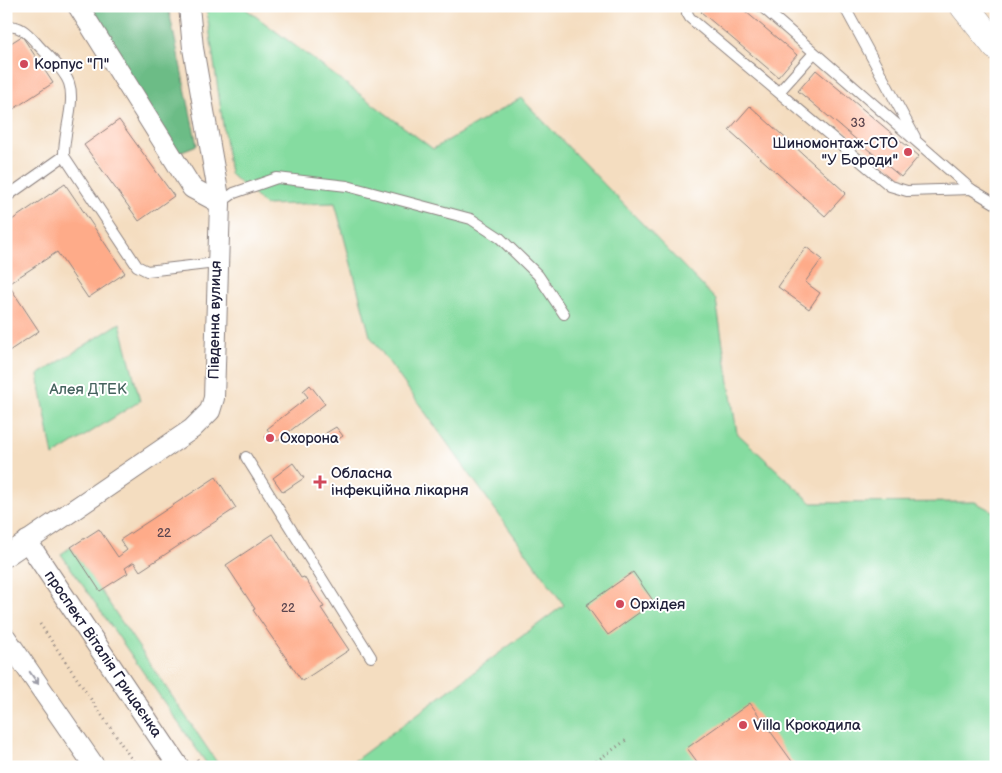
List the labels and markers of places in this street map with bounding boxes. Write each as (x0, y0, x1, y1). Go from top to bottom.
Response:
place label: Корпус "П" (34, 55, 109, 74)
marker: Корпус "П" (18, 58, 30, 70)
place label: Шиномонтаж-СТО "У Бороди" (772, 134, 898, 170)
marker: Шиномонтаж-СТО "У Бороди" (902, 146, 914, 158)
place label: Охорона (280, 429, 339, 448)
marker: Охорона (264, 432, 276, 444)
place label: Обласна інфекційна лікарня (331, 464, 469, 500)
marker: Обласна інфекційна лікарня (313, 475, 327, 489)
place label: Орхідея (630, 595, 685, 614)
marker: Орхідея (614, 598, 626, 610)
place label: Villa Крокодила (753, 716, 861, 735)
marker: Villa Крокодила (737, 719, 749, 731)

